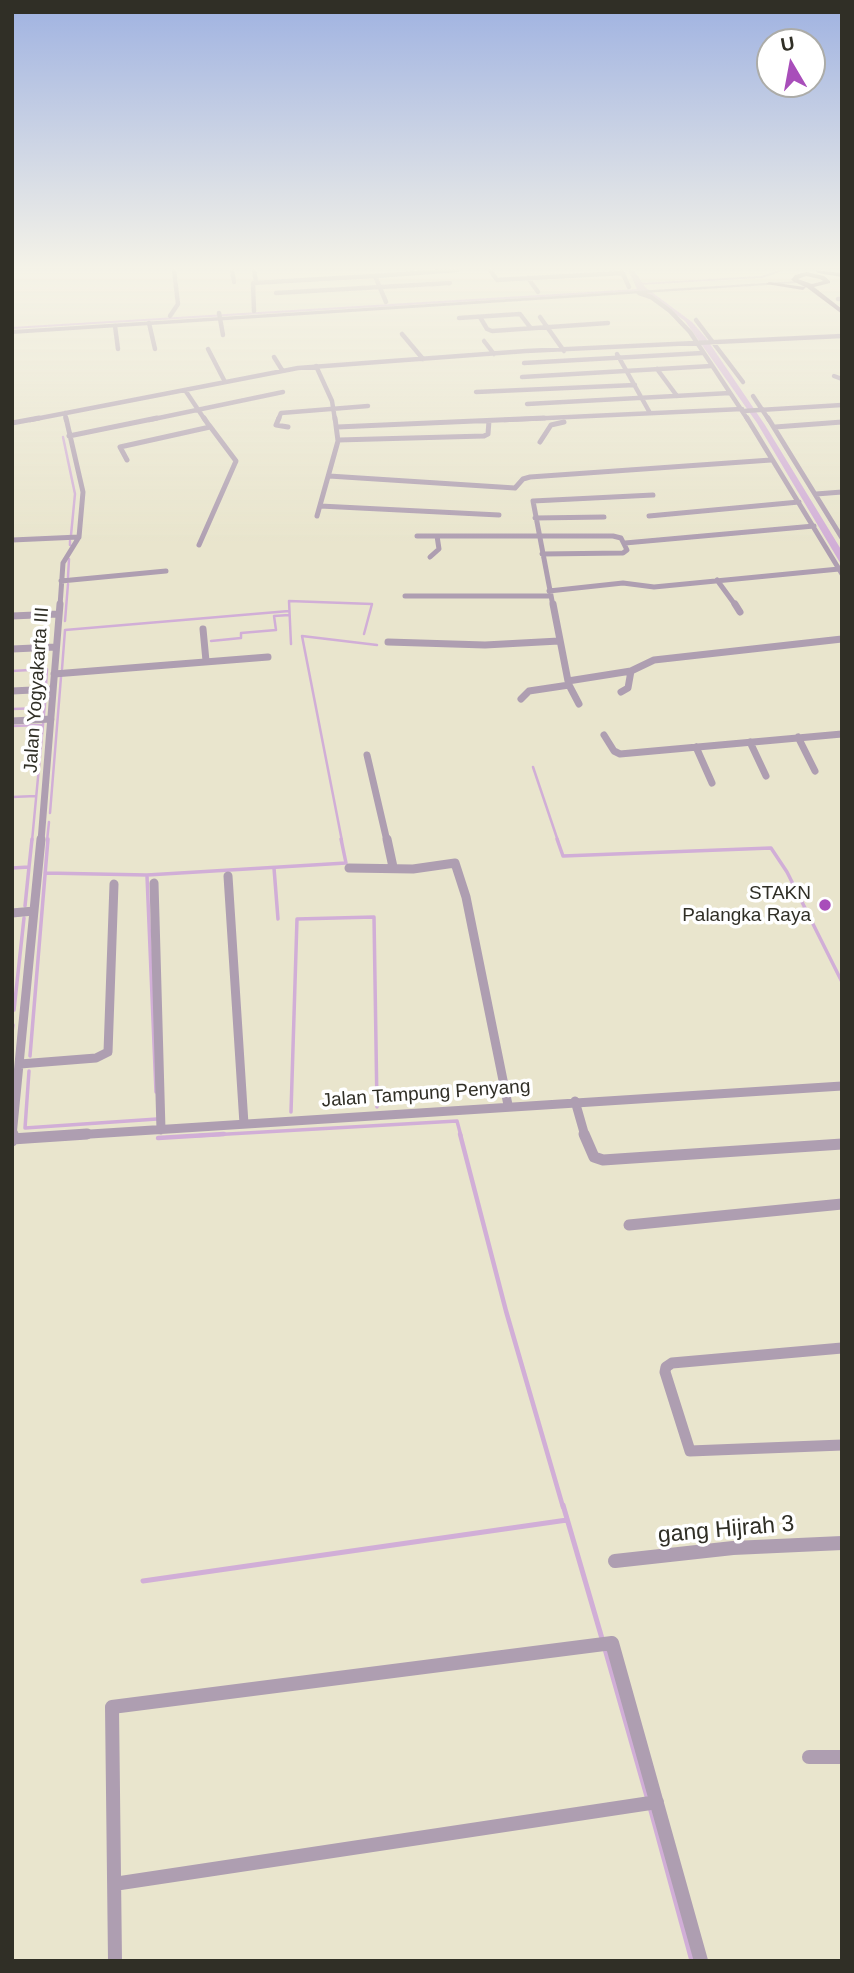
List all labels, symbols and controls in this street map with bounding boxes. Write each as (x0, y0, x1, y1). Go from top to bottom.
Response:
north arrow (756, 28, 826, 98)
text: U (779, 32, 796, 55)
street label: Jalan Yogyakarta III (20, 606, 54, 774)
place label: STAKN Palangka Raya (682, 883, 811, 927)
marker: STAKN Palangka Raya (817, 897, 833, 913)
street label: Jalan Tampung Penyang (321, 1075, 531, 1113)
street label: gang Hijrah 3 (657, 1510, 795, 1550)

